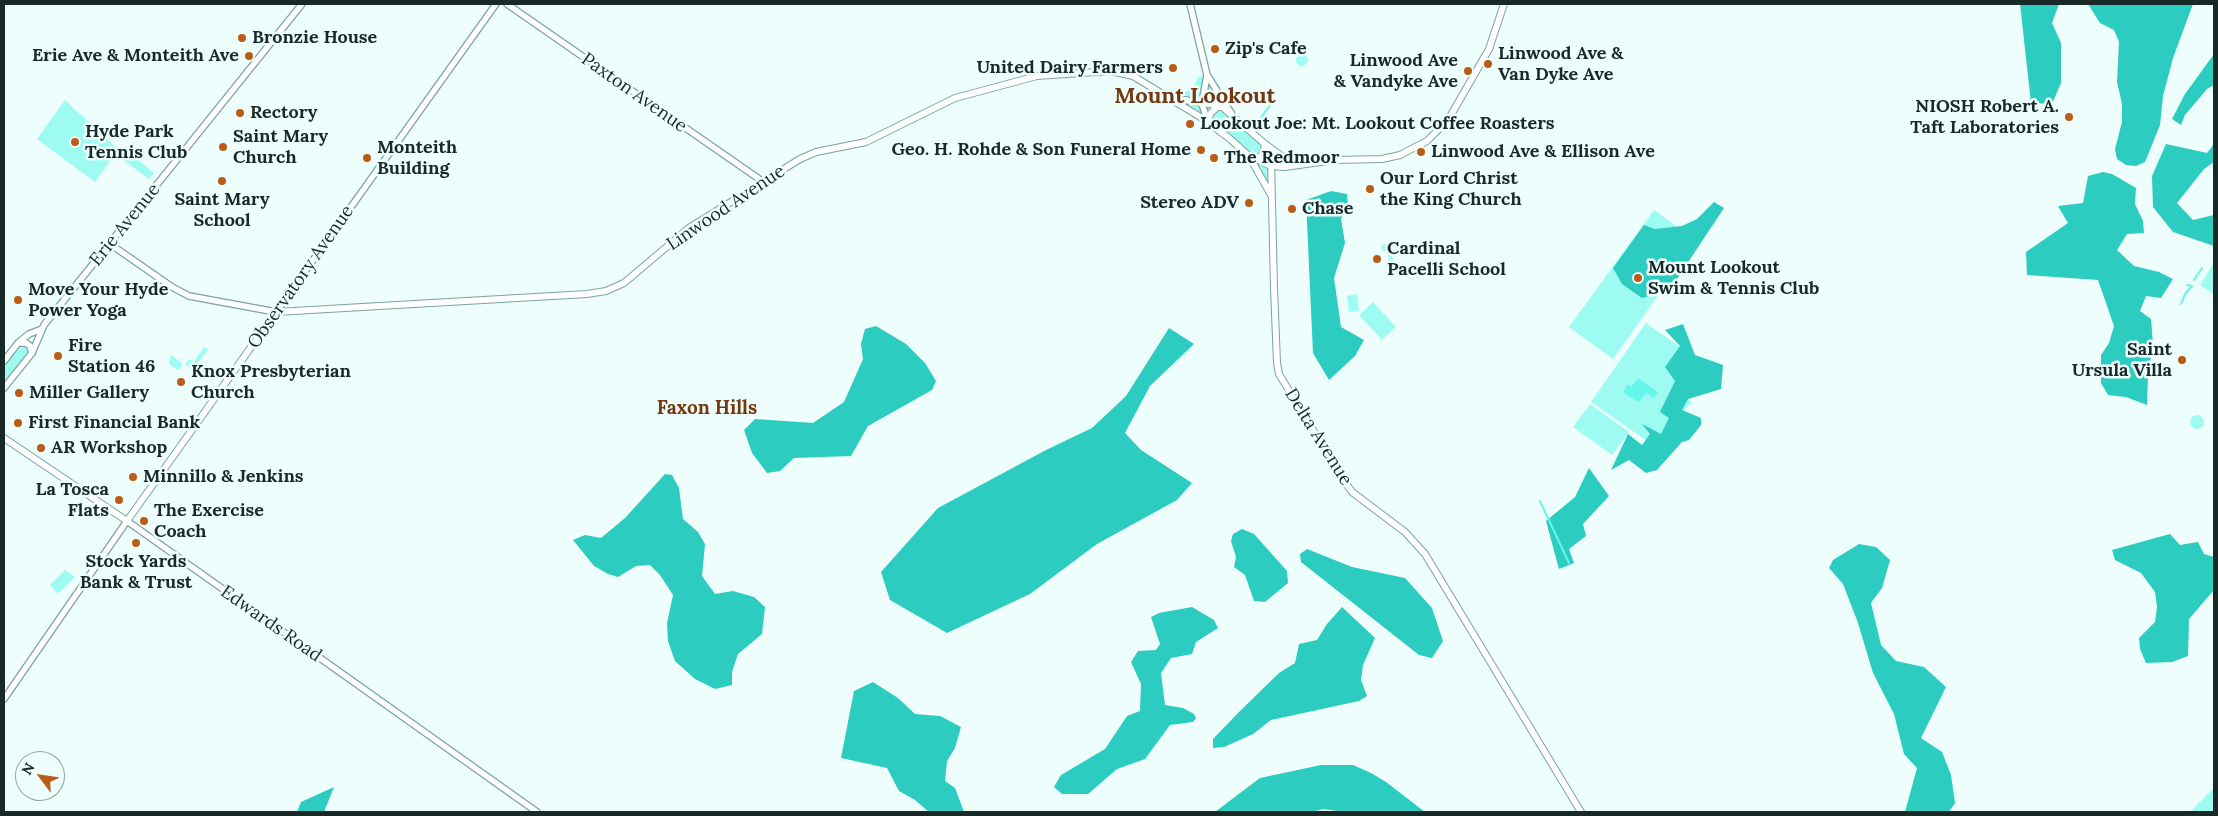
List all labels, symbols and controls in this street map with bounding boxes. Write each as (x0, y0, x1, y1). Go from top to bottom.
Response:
place label: Bronzie House (252, 27, 377, 49)
marker: Bronzie House (236, 32, 248, 44)
place label: Zip's Cafe (1225, 38, 1307, 60)
marker: Zip's Cafe (1209, 43, 1221, 55)
place label: Linwood Ave & Van Dyke Ave (1498, 43, 1623, 86)
place label: Erie Ave & Monteith Ave (32, 45, 239, 67)
street label: Paxton Avenue (577, 49, 691, 137)
marker: Erie Ave & Monteith Ave (243, 50, 255, 62)
place label: Linwood Ave & Vandyke Ave (1334, 50, 1458, 92)
place label: United Dairy Farmers (976, 57, 1163, 79)
marker: Linwood Ave & Van Dyke Ave (1482, 58, 1494, 70)
marker: United Dairy Farmers (1167, 62, 1179, 74)
marker: Linwood Ave & Vandyke Ave (1462, 65, 1474, 77)
district label: Mount Lookout (1114, 84, 1276, 110)
place label: NIOSH Robert A. Taft Laboratories (1910, 96, 2059, 138)
place label: Rectory (250, 102, 318, 124)
marker: Rectory (234, 107, 246, 119)
marker: NIOSH Robert A. Taft Laboratories (2063, 111, 2075, 123)
place label: Lookout Joe: Mt. Lookout Coffee Roasters (1200, 113, 1554, 135)
marker: Lookout Joe: Mt. Lookout Coffee Roasters (1184, 118, 1196, 130)
place label: Hyde Park Tennis Club (85, 121, 187, 163)
place label: Saint Mary Church (233, 126, 328, 168)
marker: Hyde Park Tennis Club (69, 136, 81, 148)
place label: Monteith Building (377, 137, 457, 180)
place label: Geo. H. Rohde & Son Funeral Home (891, 139, 1191, 161)
marker: Saint Mary Church (217, 141, 229, 153)
place label: Linwood Ave & Ellison Ave (1431, 141, 1655, 163)
marker: Geo. H. Rohde & Son Funeral Home (1195, 144, 1207, 156)
marker: Linwood Ave & Ellison Ave (1415, 146, 1427, 158)
place label: The Redmoor (1224, 147, 1339, 169)
marker: Monteith Building (361, 152, 373, 164)
marker: The Redmoor (1208, 152, 1220, 164)
street label: Linwood Avenue (663, 160, 789, 256)
place label: Our Lord Christ the King Church (1380, 168, 1522, 210)
marker: Saint Mary School (216, 175, 228, 187)
street label: Erie Avenue (85, 179, 165, 271)
marker: Our Lord Christ the King Church (1364, 183, 1376, 195)
place label: Saint Mary School (174, 189, 270, 232)
place label: Stereo ADV (1140, 192, 1239, 214)
marker: Stereo ADV (1243, 197, 1255, 209)
place label: Chase (1302, 198, 1353, 220)
street label: Observatory Avenue (243, 201, 359, 353)
marker: Chase (1286, 203, 1298, 215)
place label: Cardinal Pacelli School (1387, 238, 1506, 280)
marker: Cardinal Pacelli School (1371, 253, 1383, 265)
place label: Mount Lookout Swim & Tennis Club (1648, 257, 1819, 300)
marker: Mount Lookout Swim & Tennis Club (1632, 272, 1644, 284)
place label: Move Your Hyde Power Yoga (28, 279, 168, 322)
marker: Move Your Hyde Power Yoga (12, 294, 24, 306)
place label: Fire Station 46 (68, 335, 155, 378)
place label: Saint Ursula Villa (2072, 339, 2172, 382)
marker: Fire Station 46 (52, 350, 64, 362)
marker: Saint Ursula Villa (2176, 354, 2188, 366)
place label: Knox Presbyterian Church (191, 361, 351, 404)
marker: Knox Presbyterian Church (175, 376, 187, 388)
place label: Miller Gallery (29, 382, 149, 404)
street label: Delta Avenue (1280, 385, 1356, 489)
marker: Miller Gallery (13, 387, 25, 399)
district label: Faxon Hills (657, 398, 757, 420)
place label: First Financial Bank (28, 412, 200, 434)
marker: First Financial Bank (12, 417, 24, 429)
place label: AR Workshop (51, 437, 167, 459)
marker: AR Workshop (35, 442, 47, 454)
place label: Minnillo & Jenkins (143, 466, 304, 488)
marker: Minnillo & Jenkins (127, 471, 139, 483)
place label: La Tosca Flats (36, 479, 109, 522)
marker: La Tosca Flats (113, 494, 125, 506)
place label: The Exercise Coach (154, 500, 264, 542)
marker: The Exercise Coach (138, 515, 150, 527)
marker: Stock Yards Bank & Trust (130, 537, 142, 549)
place label: Stock Yards Bank & Trust (80, 551, 192, 594)
street label: Edwards Road (216, 581, 326, 667)
north arrow (15, 751, 65, 801)
text: N (17, 760, 38, 778)

